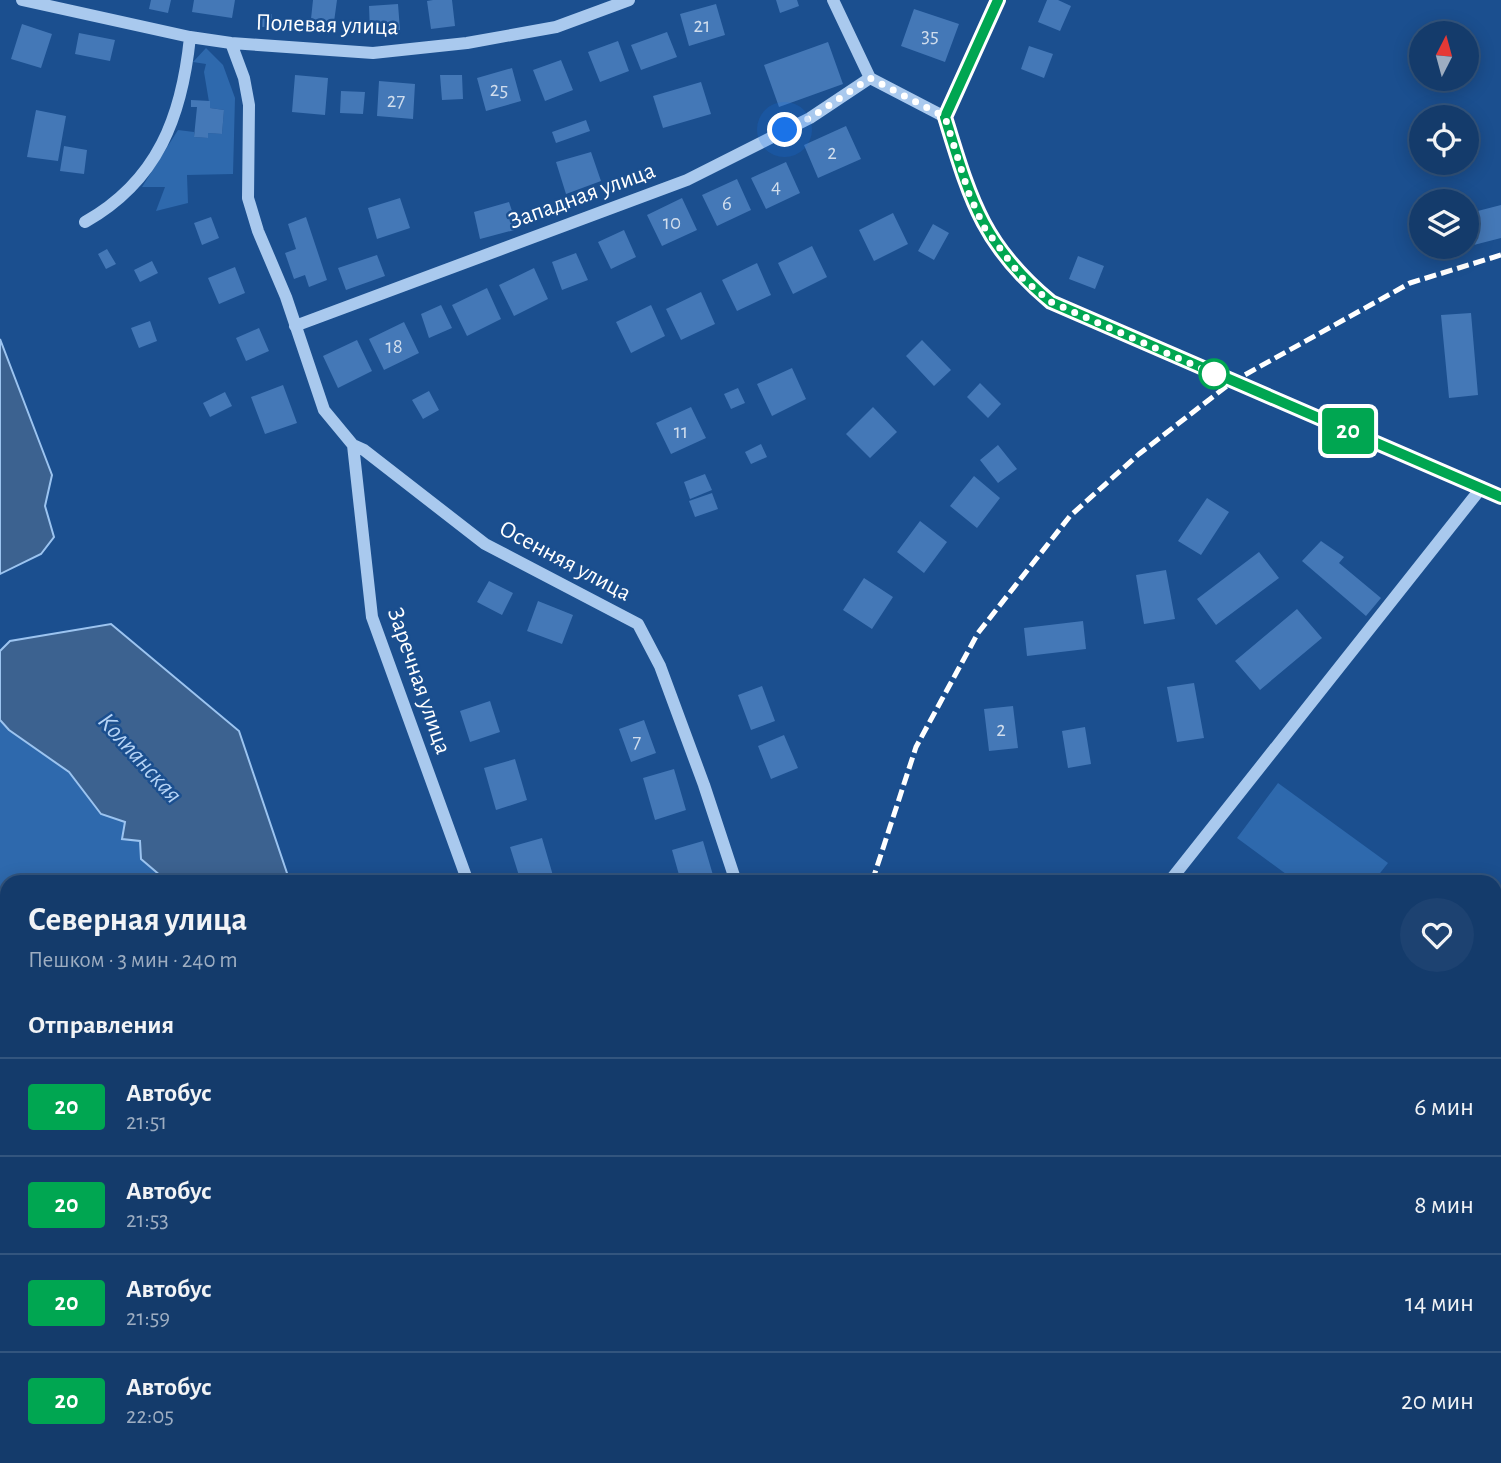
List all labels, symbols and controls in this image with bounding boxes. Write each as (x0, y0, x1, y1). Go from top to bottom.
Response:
street label: Полевая улица (255, 11, 399, 39)
house number: 21 (694, 15, 710, 36)
north arrow (1409, 21, 1479, 91)
map controls (1409, 21, 1479, 259)
house number: 35 (921, 25, 939, 46)
house number: 25 (490, 79, 508, 100)
house number: 27 (387, 90, 405, 111)
button: locate (1409, 105, 1479, 175)
your location (767, 112, 802, 147)
house number: 2 (827, 142, 837, 163)
street label: Западная улица (505, 158, 659, 234)
house number: 4 (771, 176, 781, 197)
button: layers (1409, 189, 1479, 259)
house number: 6 (722, 193, 732, 214)
house number: 10 (663, 212, 681, 233)
house number: 18 (385, 336, 403, 357)
unlabelled marker (1199, 359, 1229, 389)
line badge: 20 (1316, 408, 1380, 454)
text: 20 (1336, 419, 1360, 443)
house number: 11 (674, 421, 688, 442)
street label: Осенняя улица (495, 516, 635, 606)
street label: Заречная улица (383, 605, 455, 757)
water label: Колпанская (93, 708, 187, 808)
house number: 2 (996, 719, 1006, 740)
house number: 7 (633, 731, 642, 752)
button: heart (1400, 898, 1474, 972)
text: Северная улица (28, 904, 247, 937)
text: Пешком · 3 мин · 240 m (28, 949, 238, 972)
text: Отправления (28, 1012, 174, 1038)
text: Автобус (126, 1080, 212, 1106)
text: 6 мин (1414, 1094, 1474, 1120)
text: 20 (55, 1095, 78, 1119)
text: 21:51 (126, 1111, 167, 1134)
text: Автобус (126, 1178, 212, 1204)
text: 8 мин (1414, 1192, 1474, 1218)
text: 20 (55, 1193, 78, 1217)
text: 21:53 (126, 1209, 169, 1232)
text: Автобус (126, 1276, 212, 1302)
text: 14 мин (1405, 1290, 1474, 1316)
text: 20 (55, 1291, 78, 1315)
text: 21:59 (126, 1307, 170, 1330)
text: Автобус (126, 1374, 212, 1400)
text: 20 мин (1401, 1388, 1474, 1414)
text: 20 (55, 1389, 78, 1413)
text: 22:05 (126, 1405, 174, 1428)

